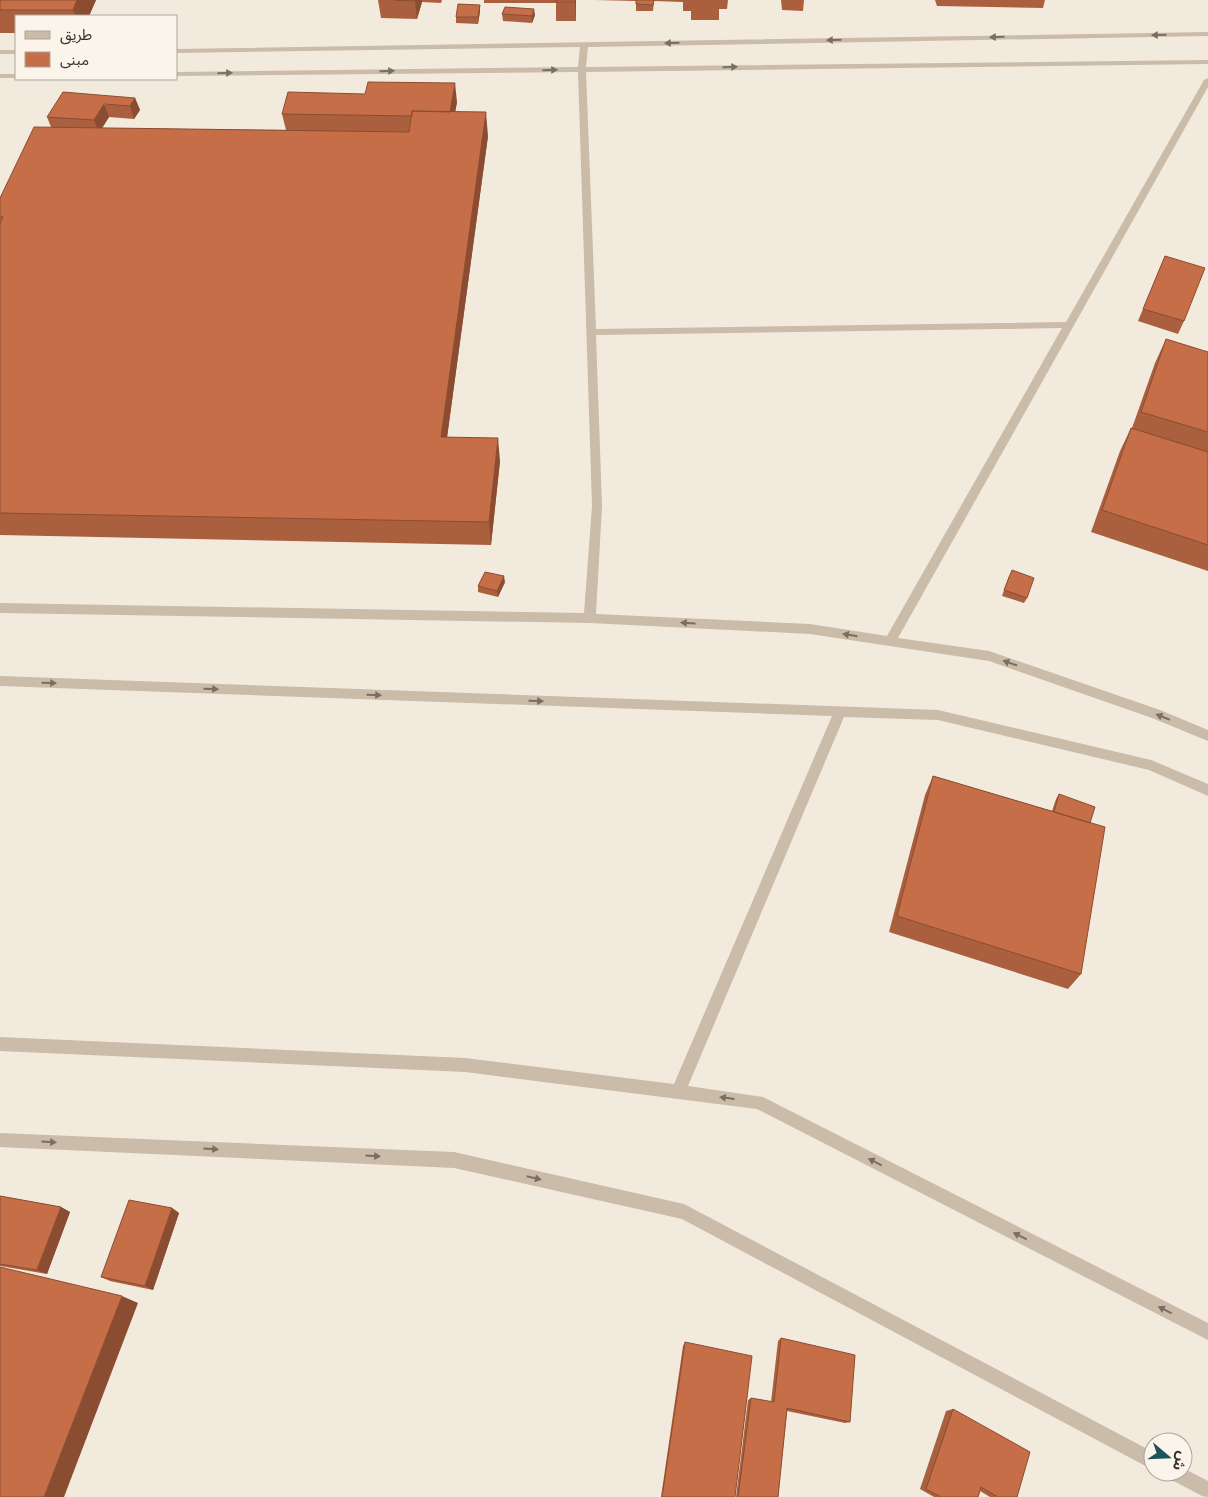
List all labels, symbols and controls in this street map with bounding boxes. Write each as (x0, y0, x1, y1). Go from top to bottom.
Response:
legend (15, 15, 178, 80)
text: طريق (60, 28, 92, 45)
one-way arrow (1151, 31, 1167, 39)
one-way arrow (989, 34, 1005, 42)
one-way arrow (826, 36, 842, 44)
one-way arrow (664, 39, 680, 47)
text: مبنى (60, 53, 89, 69)
one-way arrow (722, 63, 738, 71)
one-way arrow (542, 65, 558, 73)
one-way arrow (380, 67, 396, 75)
one-way arrow (217, 69, 233, 77)
one-way arrow (680, 619, 696, 627)
one-way arrow (842, 631, 858, 639)
one-way arrow (1002, 659, 1017, 666)
one-way arrow (41, 680, 57, 688)
one-way arrow (203, 685, 219, 693)
one-way arrow (366, 691, 382, 699)
one-way arrow (528, 697, 544, 705)
one-way arrow (1155, 713, 1170, 721)
one-way arrow (719, 1094, 735, 1102)
one-way arrow (41, 1138, 57, 1146)
one-way arrow (203, 1146, 219, 1154)
one-way arrow (366, 1153, 382, 1161)
one-way arrow (868, 1158, 882, 1166)
one-way arrow (526, 1174, 541, 1182)
one-way arrow (1013, 1232, 1027, 1240)
one-way arrow (1157, 1306, 1172, 1314)
north arrow (1143, 1432, 1193, 1482)
text: ش (1170, 1450, 1189, 1472)

